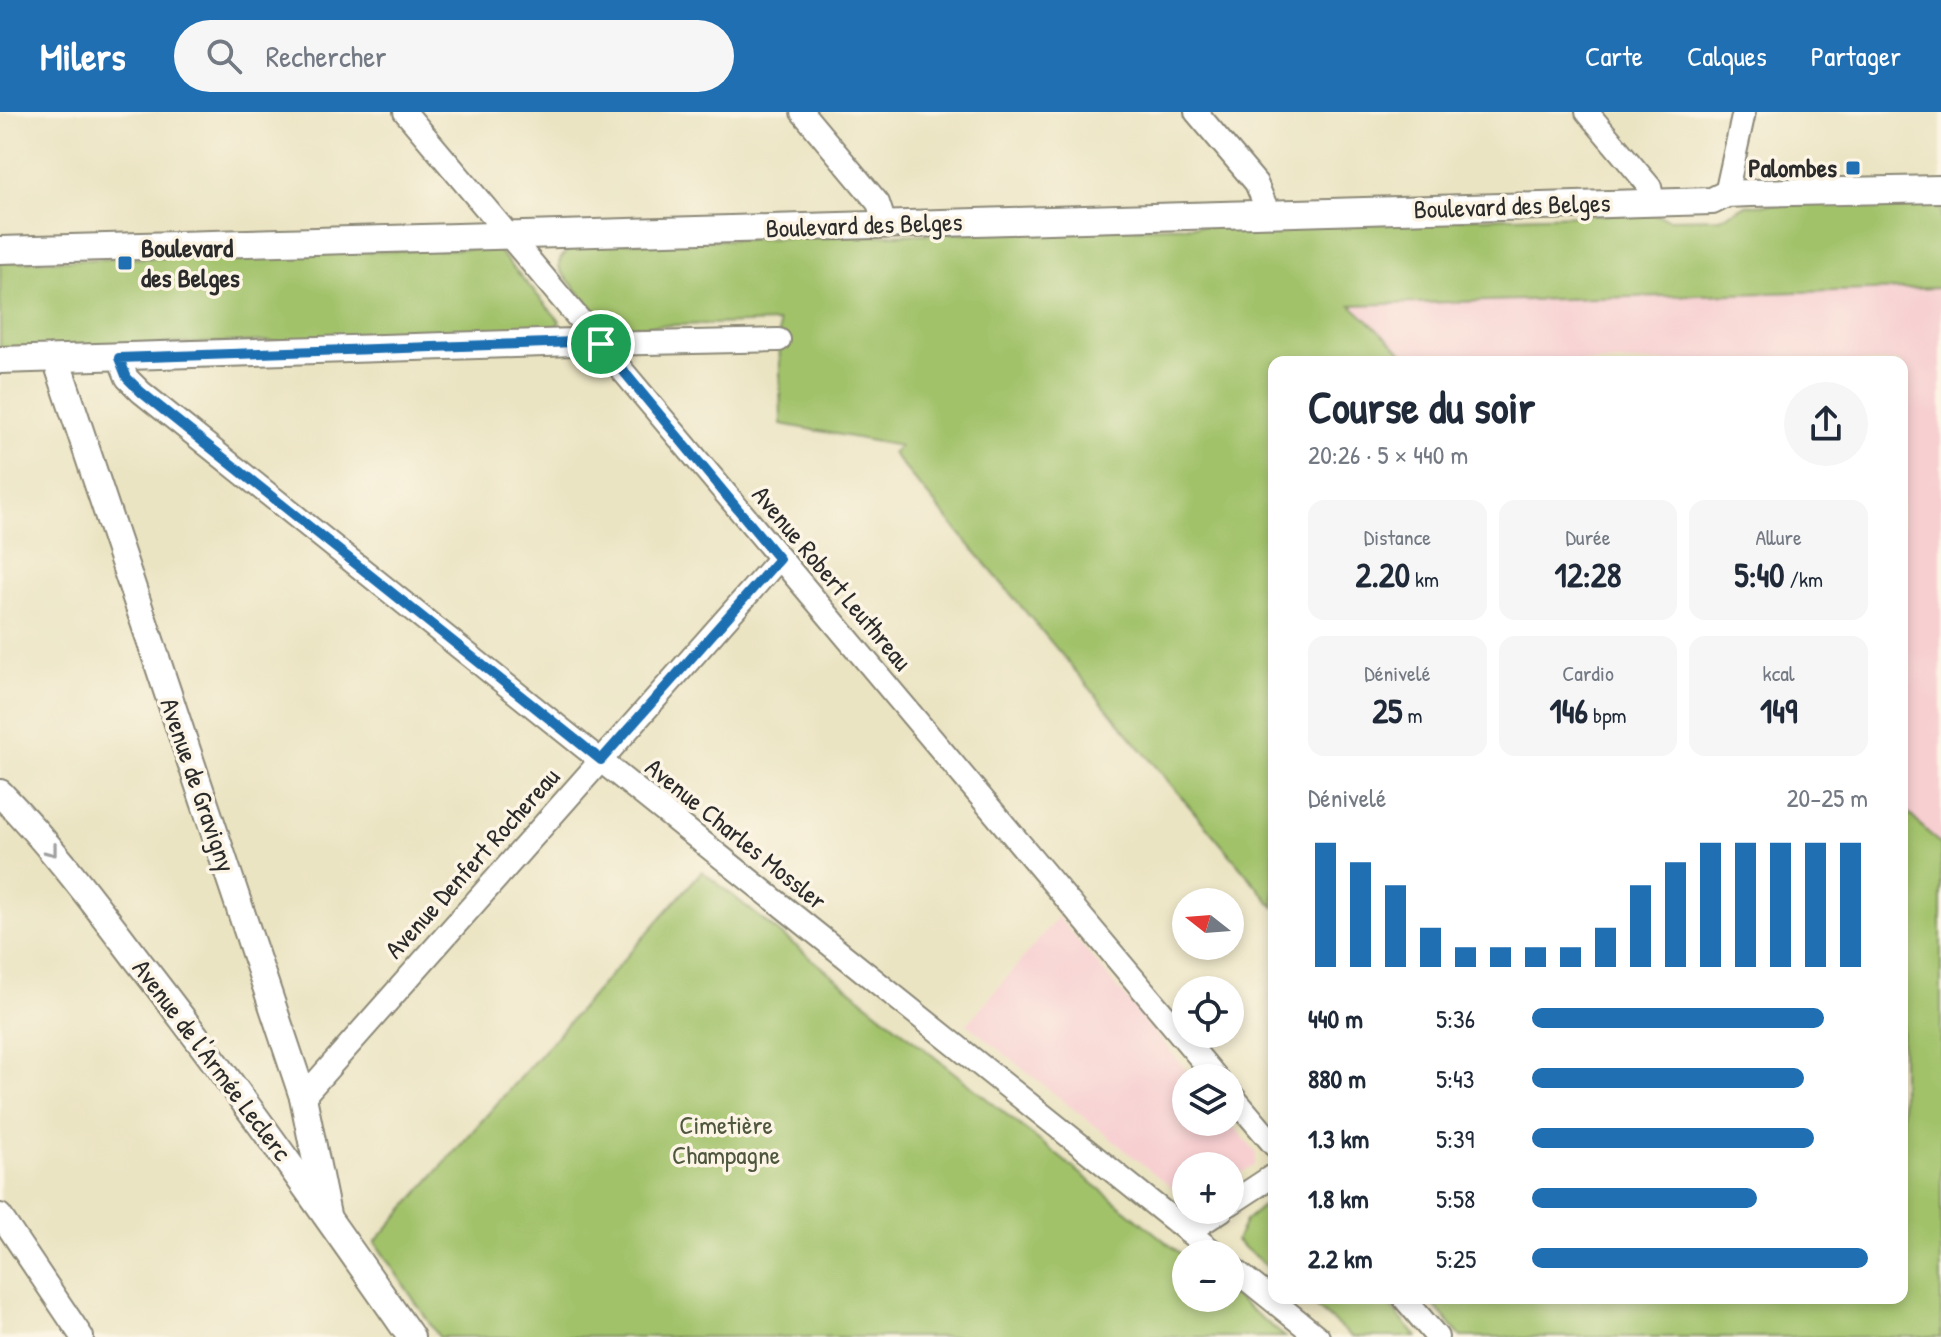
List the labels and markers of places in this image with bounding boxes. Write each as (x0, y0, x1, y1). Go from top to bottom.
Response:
place label: Palombes (1748, 150, 1837, 185)
marker: Palombes (1844, 159, 1862, 177)
place label: Boulevard des Belges (141, 230, 240, 296)
marker: Boulevard des Belges (116, 254, 134, 272)
pin (567, 310, 635, 378)

